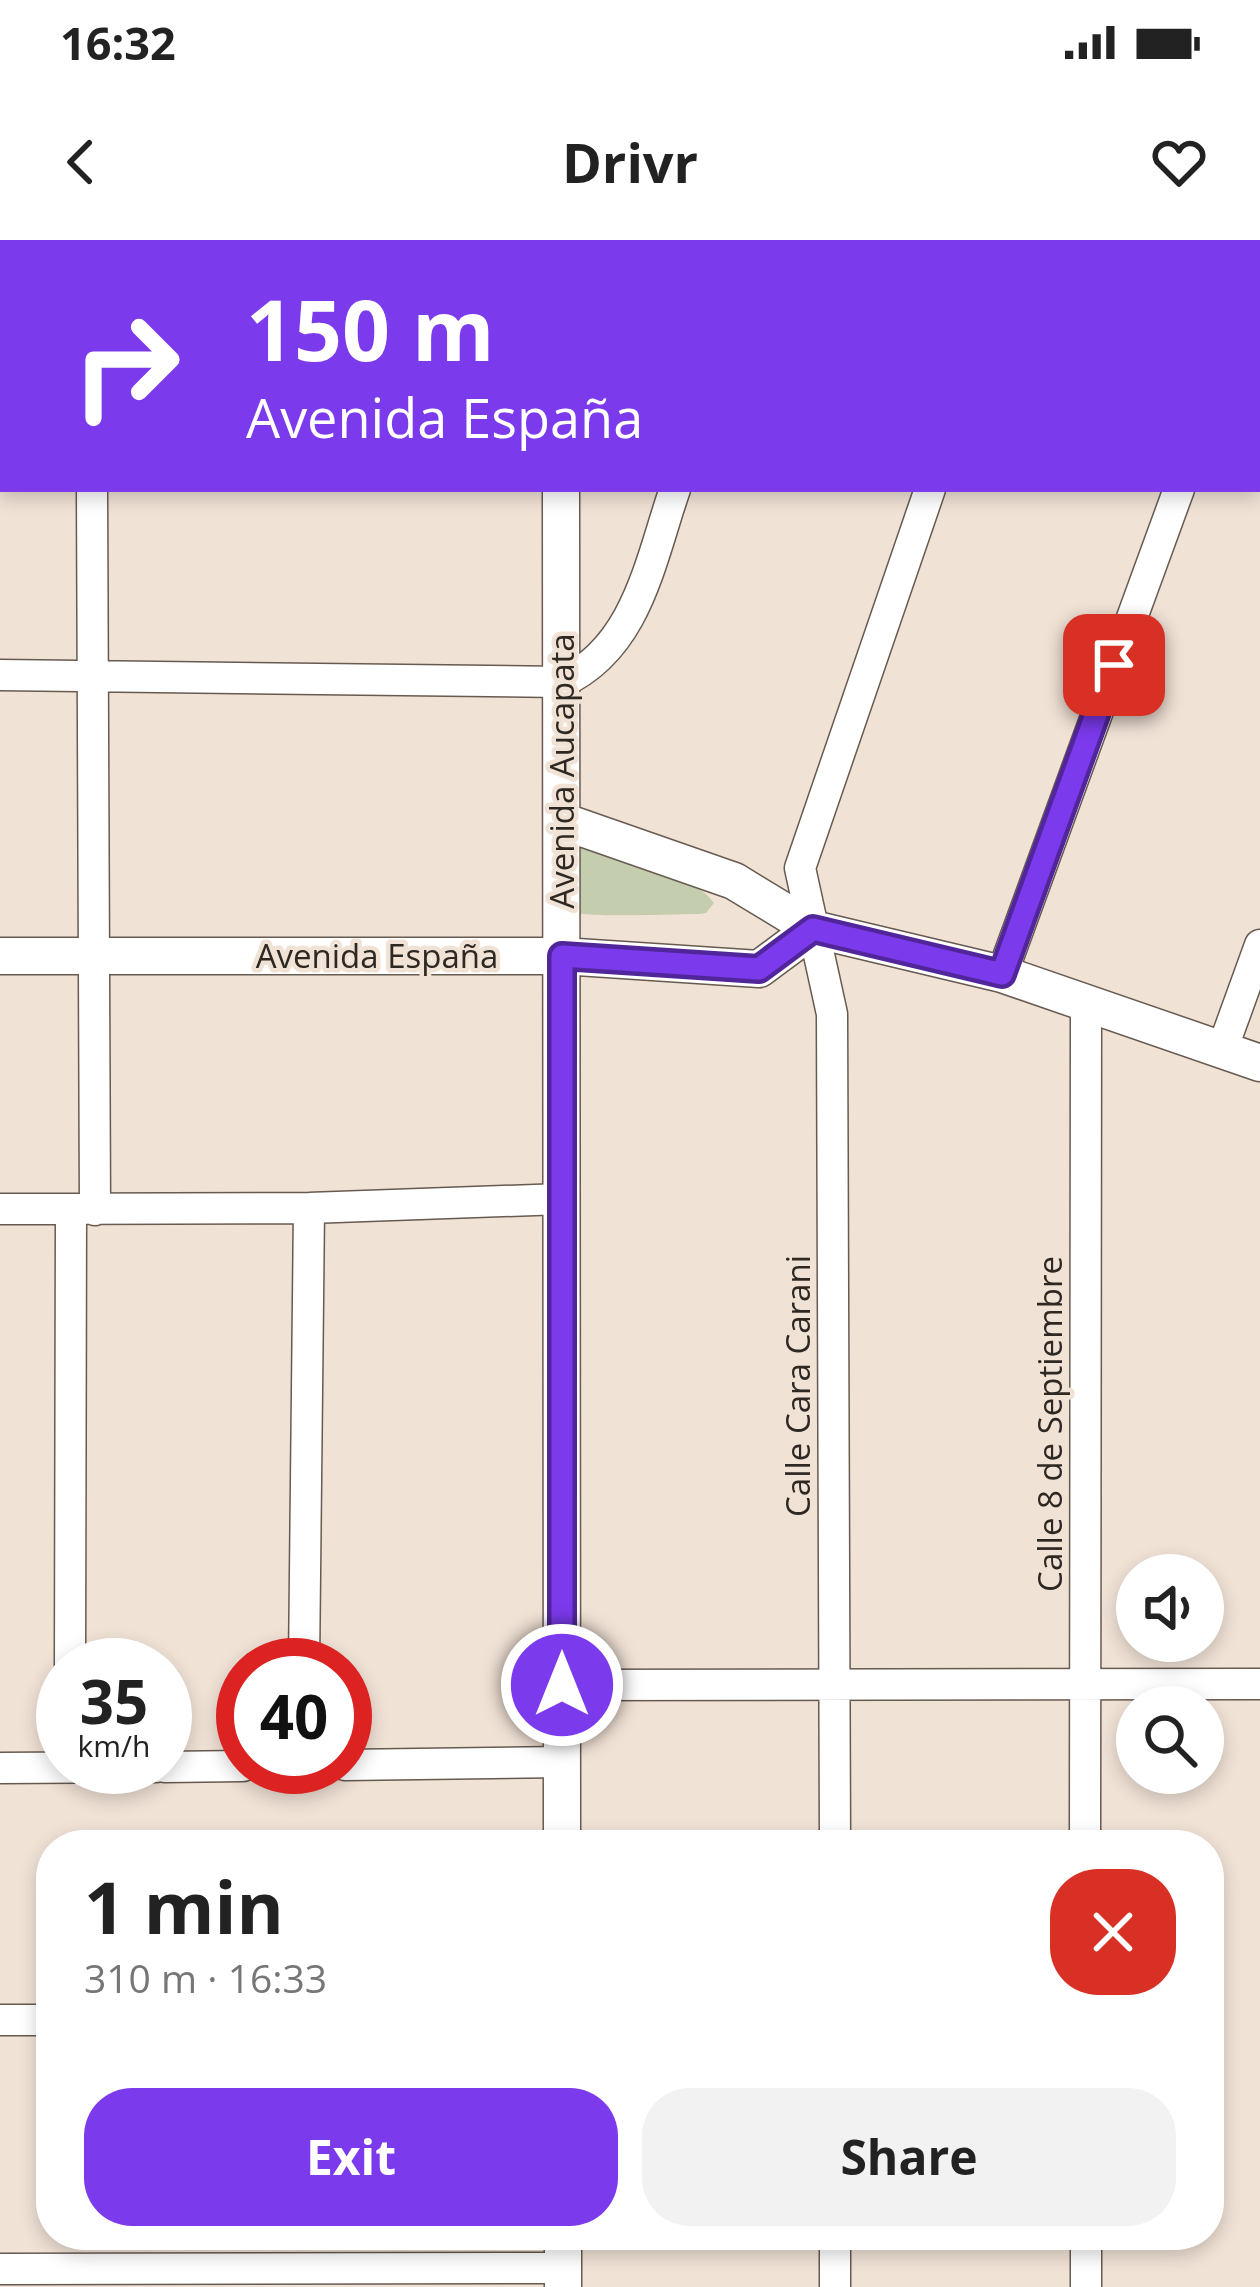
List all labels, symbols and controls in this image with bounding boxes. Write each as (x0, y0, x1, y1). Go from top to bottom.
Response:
text: 16:32 (60, 12, 176, 73)
text: Drivr (562, 125, 698, 199)
icon: back (48, 129, 114, 195)
icon: heart (1146, 129, 1212, 195)
text: 150 m (246, 271, 494, 386)
icon: right (48, 288, 204, 444)
text: Avenida España (246, 380, 643, 454)
pin (1063, 614, 1165, 716)
icon: arrive (1081, 632, 1147, 698)
street label: Avenida Aucapata (539, 633, 584, 909)
street label: Avenida España (256, 933, 498, 978)
street label: Calle Cara Carani (775, 1255, 820, 1517)
street label: Calle 8 de Septiembre (1027, 1256, 1072, 1592)
map controls (1116, 1554, 1224, 1794)
button: sound (1116, 1554, 1224, 1662)
position arrow (499, 1622, 625, 1748)
speed limit sign: 40 (216, 1638, 372, 1794)
text: 35 (80, 1660, 148, 1742)
button: search (1116, 1686, 1224, 1794)
text: km/h (78, 1725, 150, 1766)
text: 1 min (84, 1857, 284, 1955)
button: close (1050, 1869, 1176, 1995)
text: 310 m · 16:33 (84, 1951, 327, 2004)
button: Exit (84, 2088, 618, 2226)
button: Share (642, 2088, 1176, 2226)

